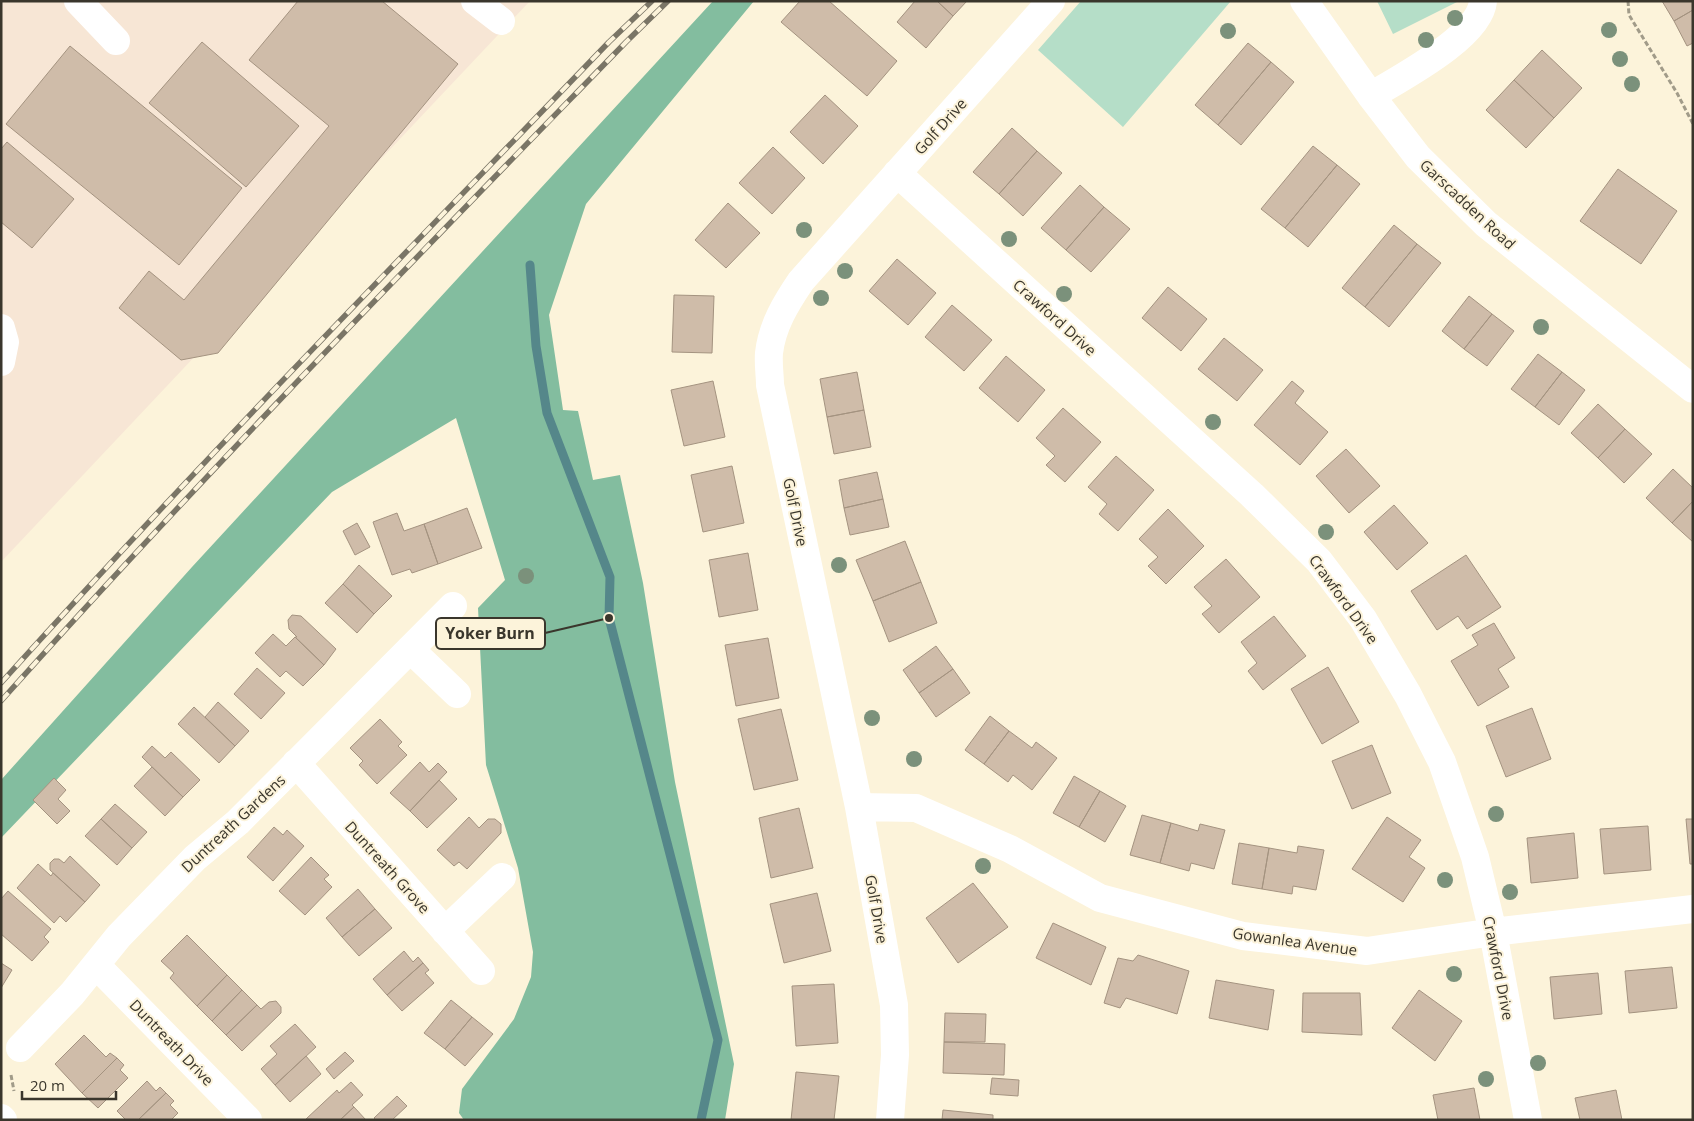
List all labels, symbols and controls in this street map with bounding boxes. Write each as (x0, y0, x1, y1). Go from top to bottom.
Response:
street label: Golf Drive (909, 94, 971, 158)
street label: Garscadden Road (1416, 154, 1520, 254)
street label: Crawford Drive (1009, 274, 1101, 360)
street label: Golf Drive (779, 476, 813, 548)
street label: Crawford Drive (1305, 550, 1383, 648)
callout: Yoker Burn (436, 618, 545, 649)
text: Yoker Burn (445, 622, 535, 644)
street label: Duntreath Gardens (177, 770, 289, 876)
street label: Duntreath Grove (341, 816, 435, 918)
street label: Golf Drive (861, 873, 893, 945)
street label: Crawford Drive (1479, 914, 1519, 1022)
street label: Gowanlea Avenue (1231, 922, 1359, 960)
street label: Duntreath Drive (126, 995, 218, 1089)
scale bar (22, 1068, 116, 1100)
text: 20 m (30, 1075, 65, 1095)

